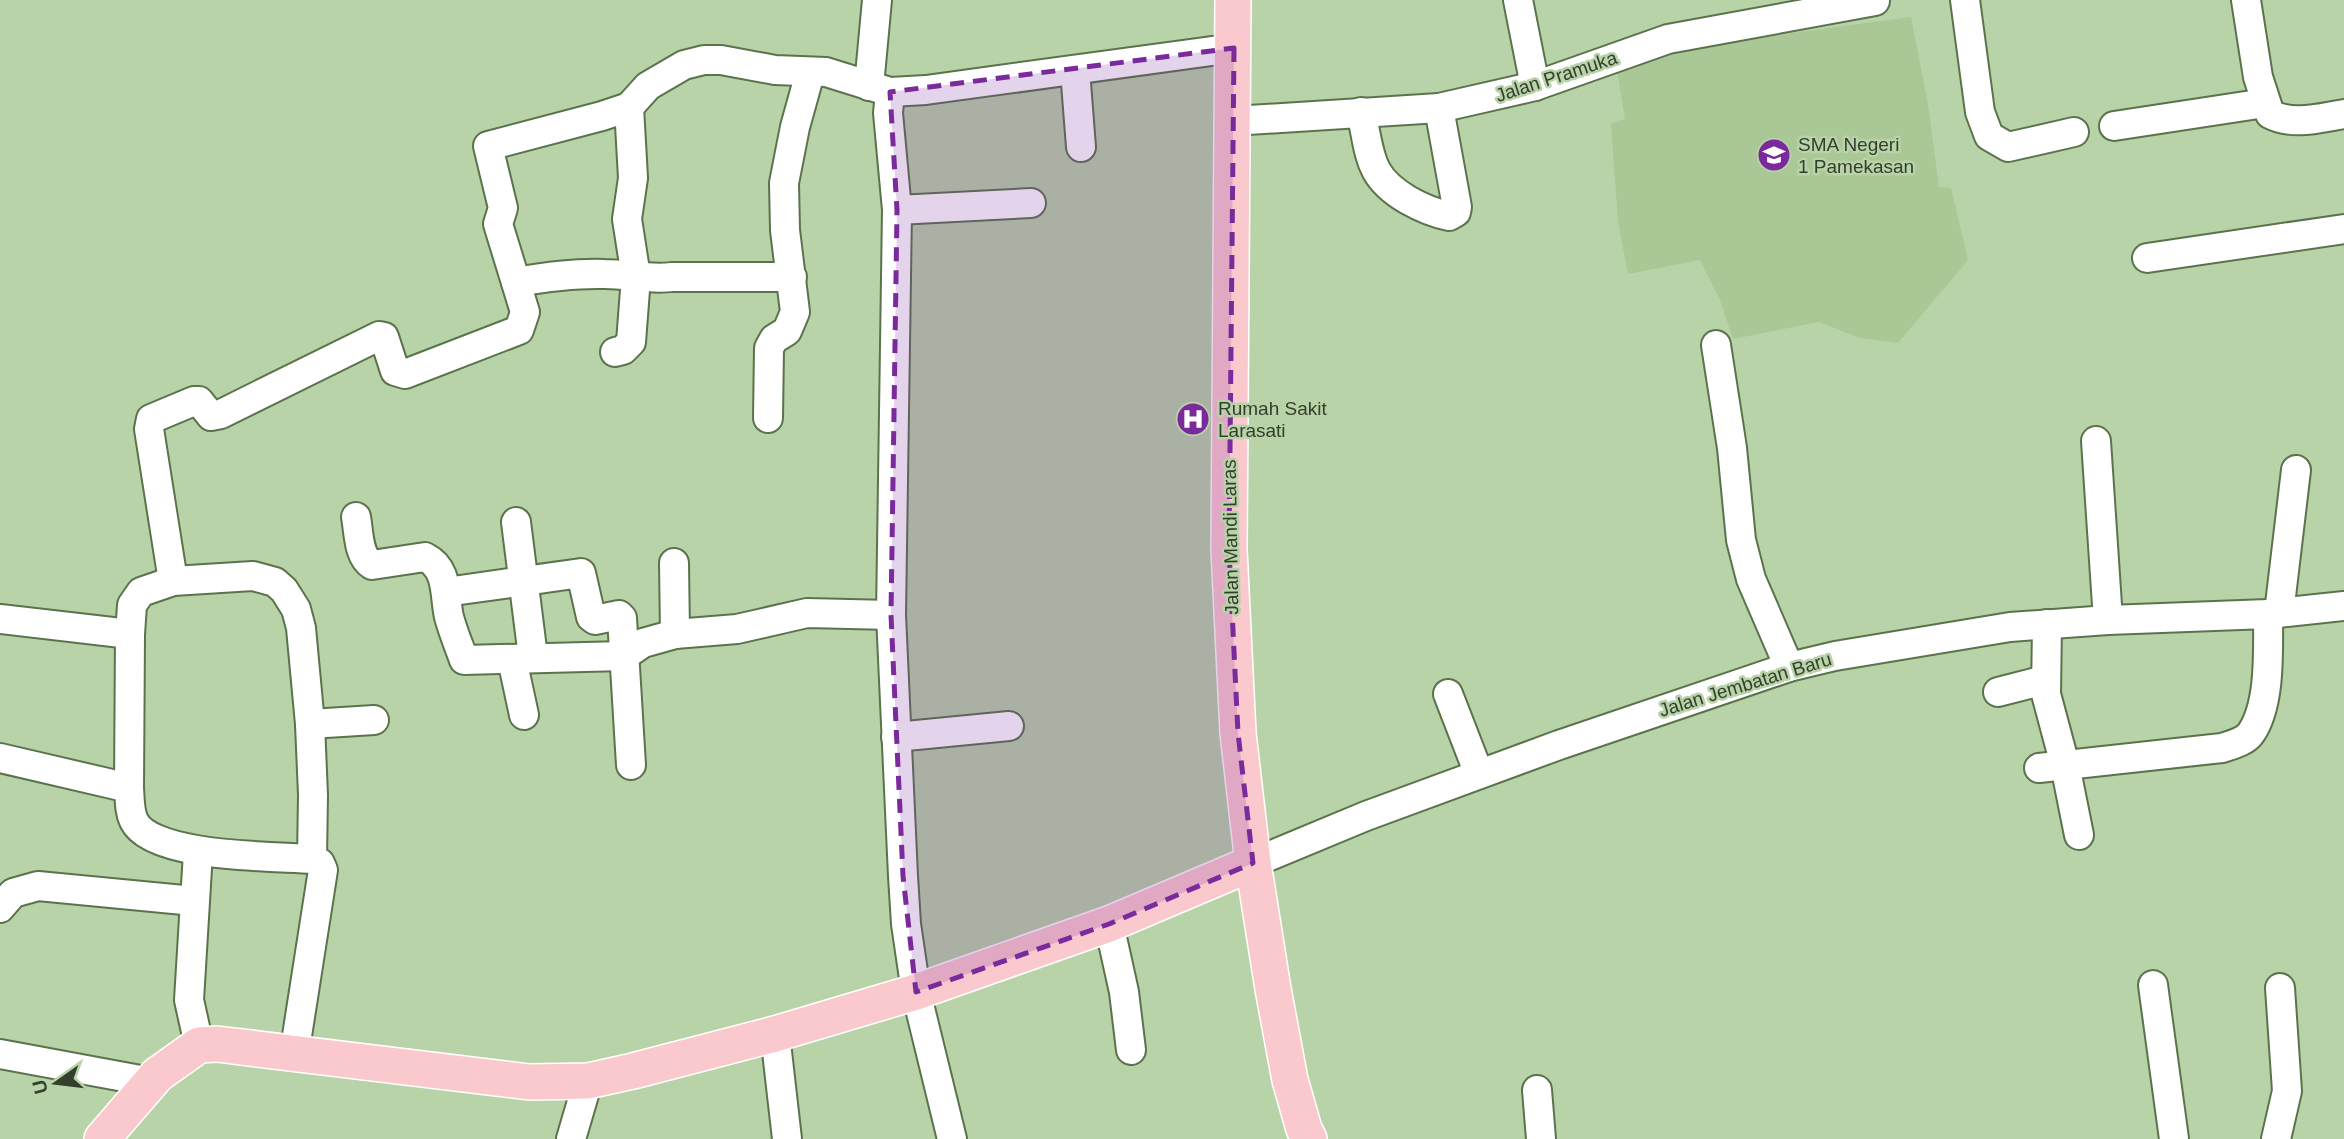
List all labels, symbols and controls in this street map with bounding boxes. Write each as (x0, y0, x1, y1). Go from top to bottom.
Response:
street label: Jalan Pramuka (1493, 47, 1620, 106)
place label: SMA Negeri 1 Pamekasan (1798, 134, 1914, 177)
school or university icon: SMA Negeri 1 Pamekasan (1755, 136, 1793, 174)
place label: Rumah Sakit Larasati (1218, 398, 1327, 441)
hospital icon: Rumah Sakit Larasati (1174, 400, 1212, 438)
street label: Jalan Mandi Laras (1219, 459, 1242, 615)
street label: Jalan Jembatan Baru (1656, 648, 1834, 721)
north arrow (21, 1048, 91, 1118)
text: U (28, 1078, 52, 1096)

